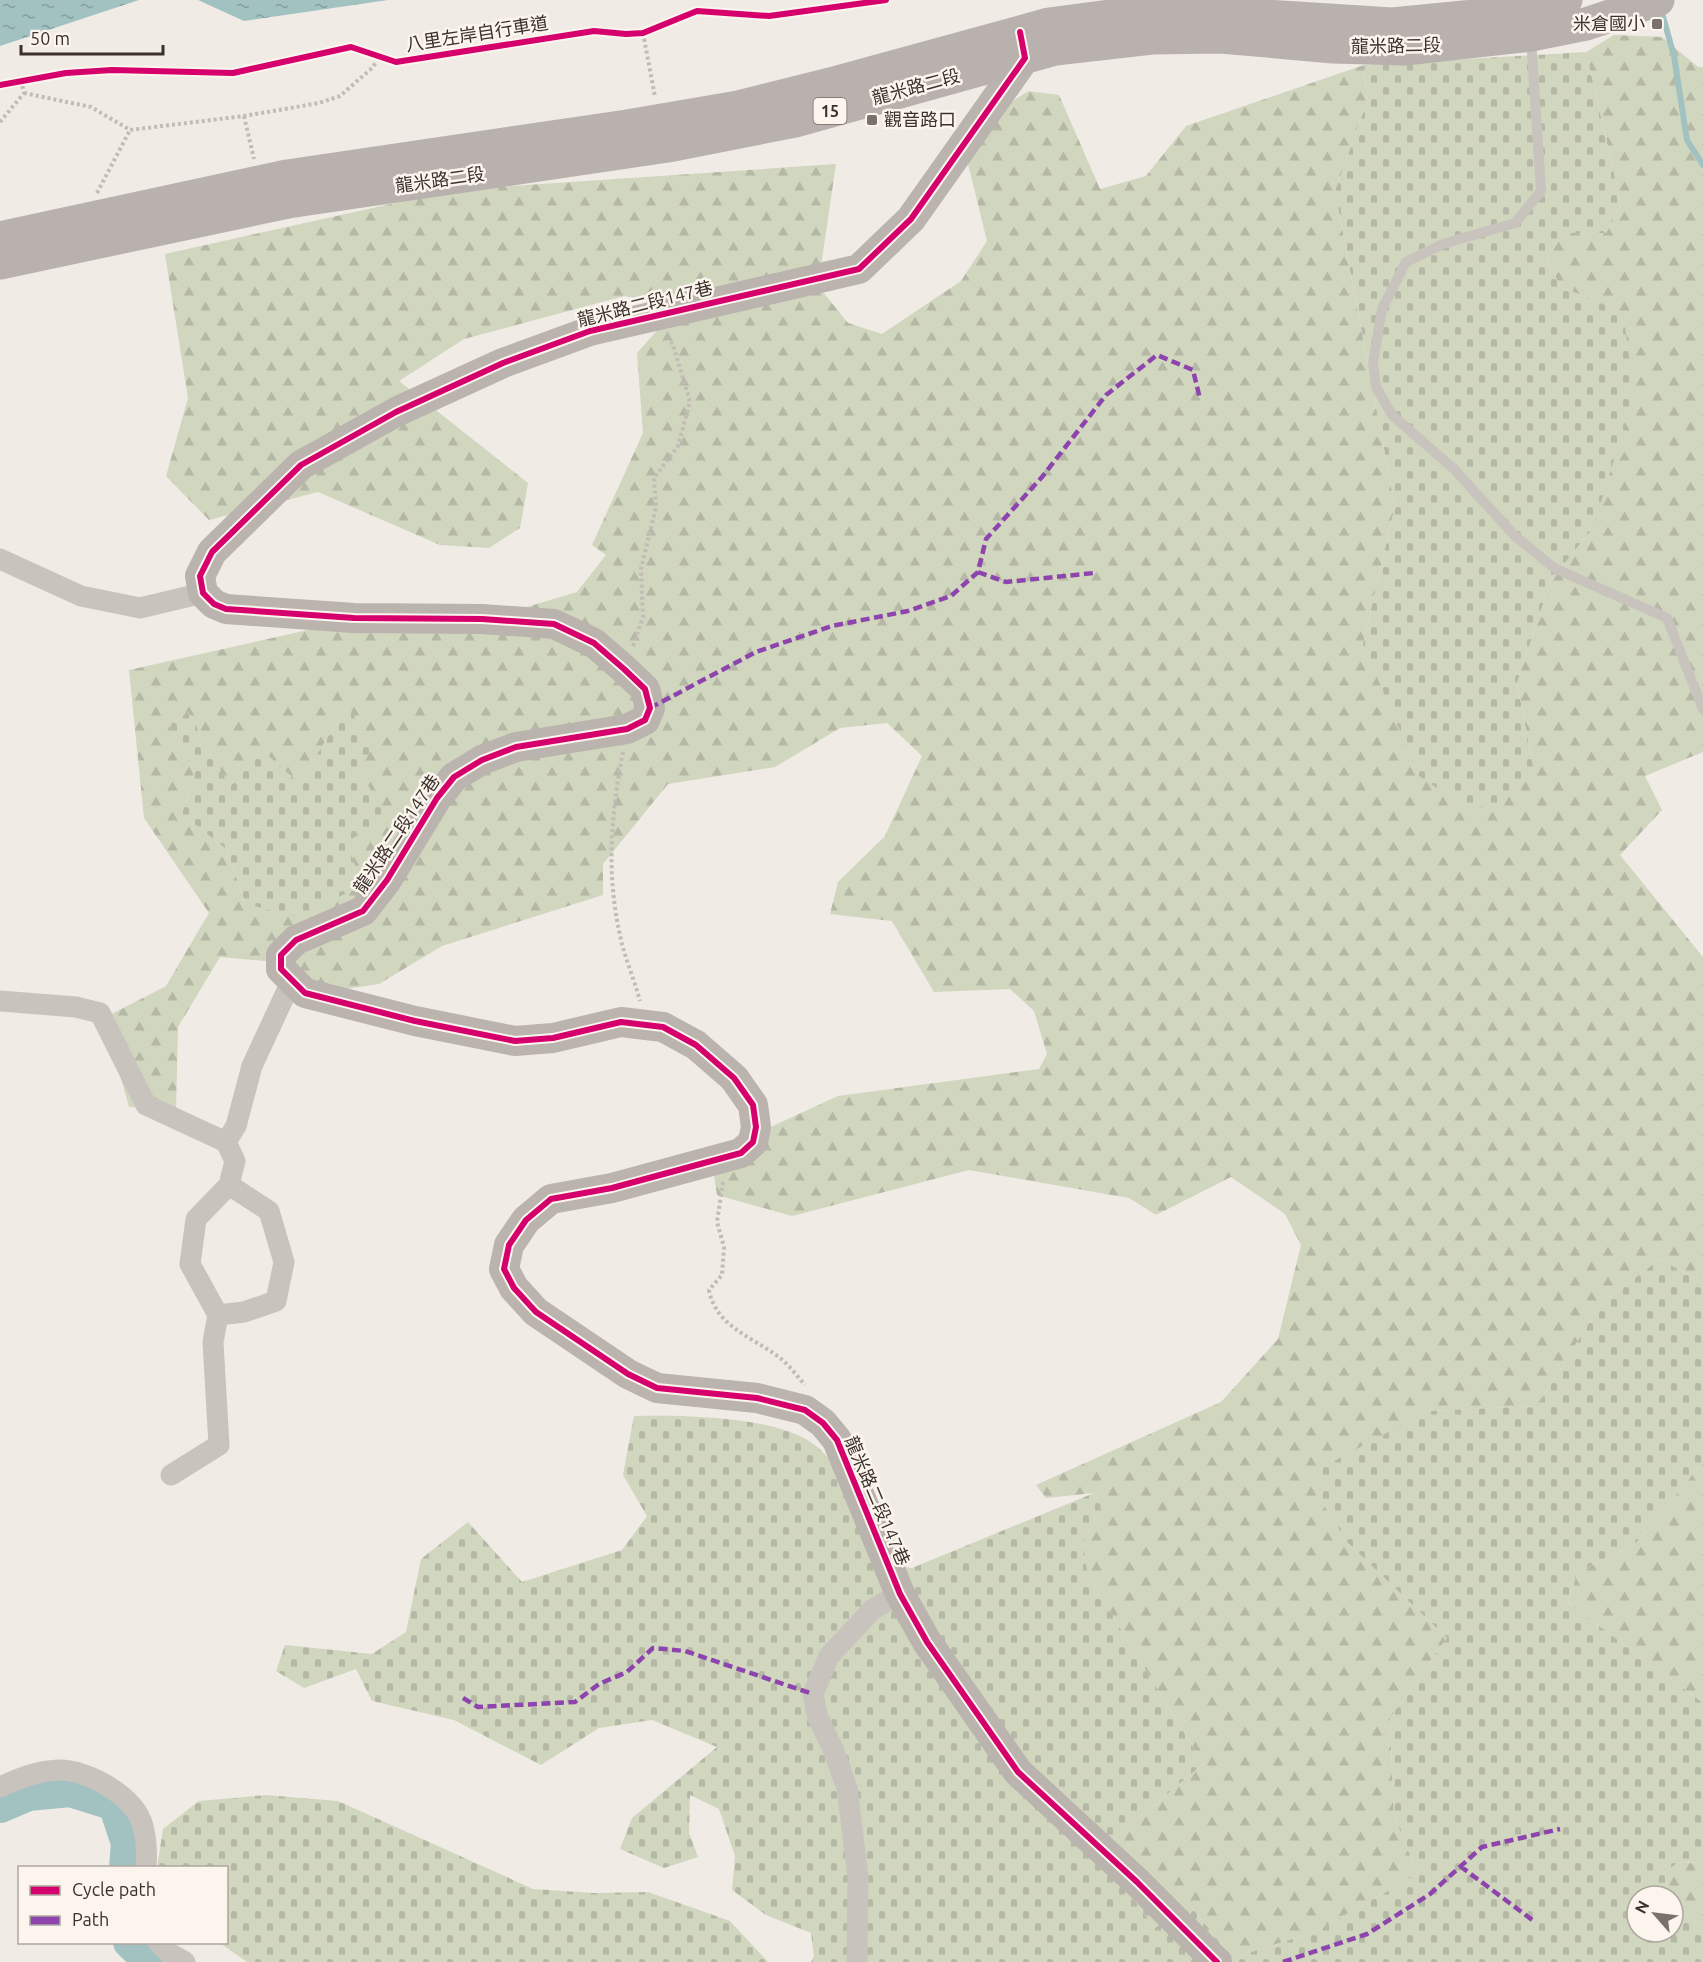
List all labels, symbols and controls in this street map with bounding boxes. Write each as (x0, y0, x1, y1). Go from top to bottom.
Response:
street label: 八里左岸自行車道 (404, 12, 550, 54)
place label: 米倉國小 (1573, 13, 1645, 33)
marker: 米倉國小 (1650, 17, 1664, 31)
scale bar (21, 18, 164, 56)
text: 50 m (30, 28, 70, 48)
street label: 龍米路二段 (1351, 34, 1441, 56)
street label: 龍米路二段 (870, 65, 962, 107)
road number: 15 (814, 98, 846, 124)
place label: 觀音路口 (884, 109, 956, 129)
marker: 觀音路口 (865, 113, 879, 127)
street label: 龍米路二段 (394, 163, 486, 195)
street label: 龍米路二段147巷 (575, 277, 714, 329)
street label: 龍米路二段147巷 (349, 770, 443, 896)
street label: 龍米路二段147巷 (842, 1433, 914, 1568)
legend (18, 1866, 228, 1944)
text: Cycle path (72, 1879, 156, 1899)
north arrow (1625, 1884, 1685, 1944)
text: N (1631, 1897, 1653, 1916)
text: Path (72, 1909, 109, 1929)

